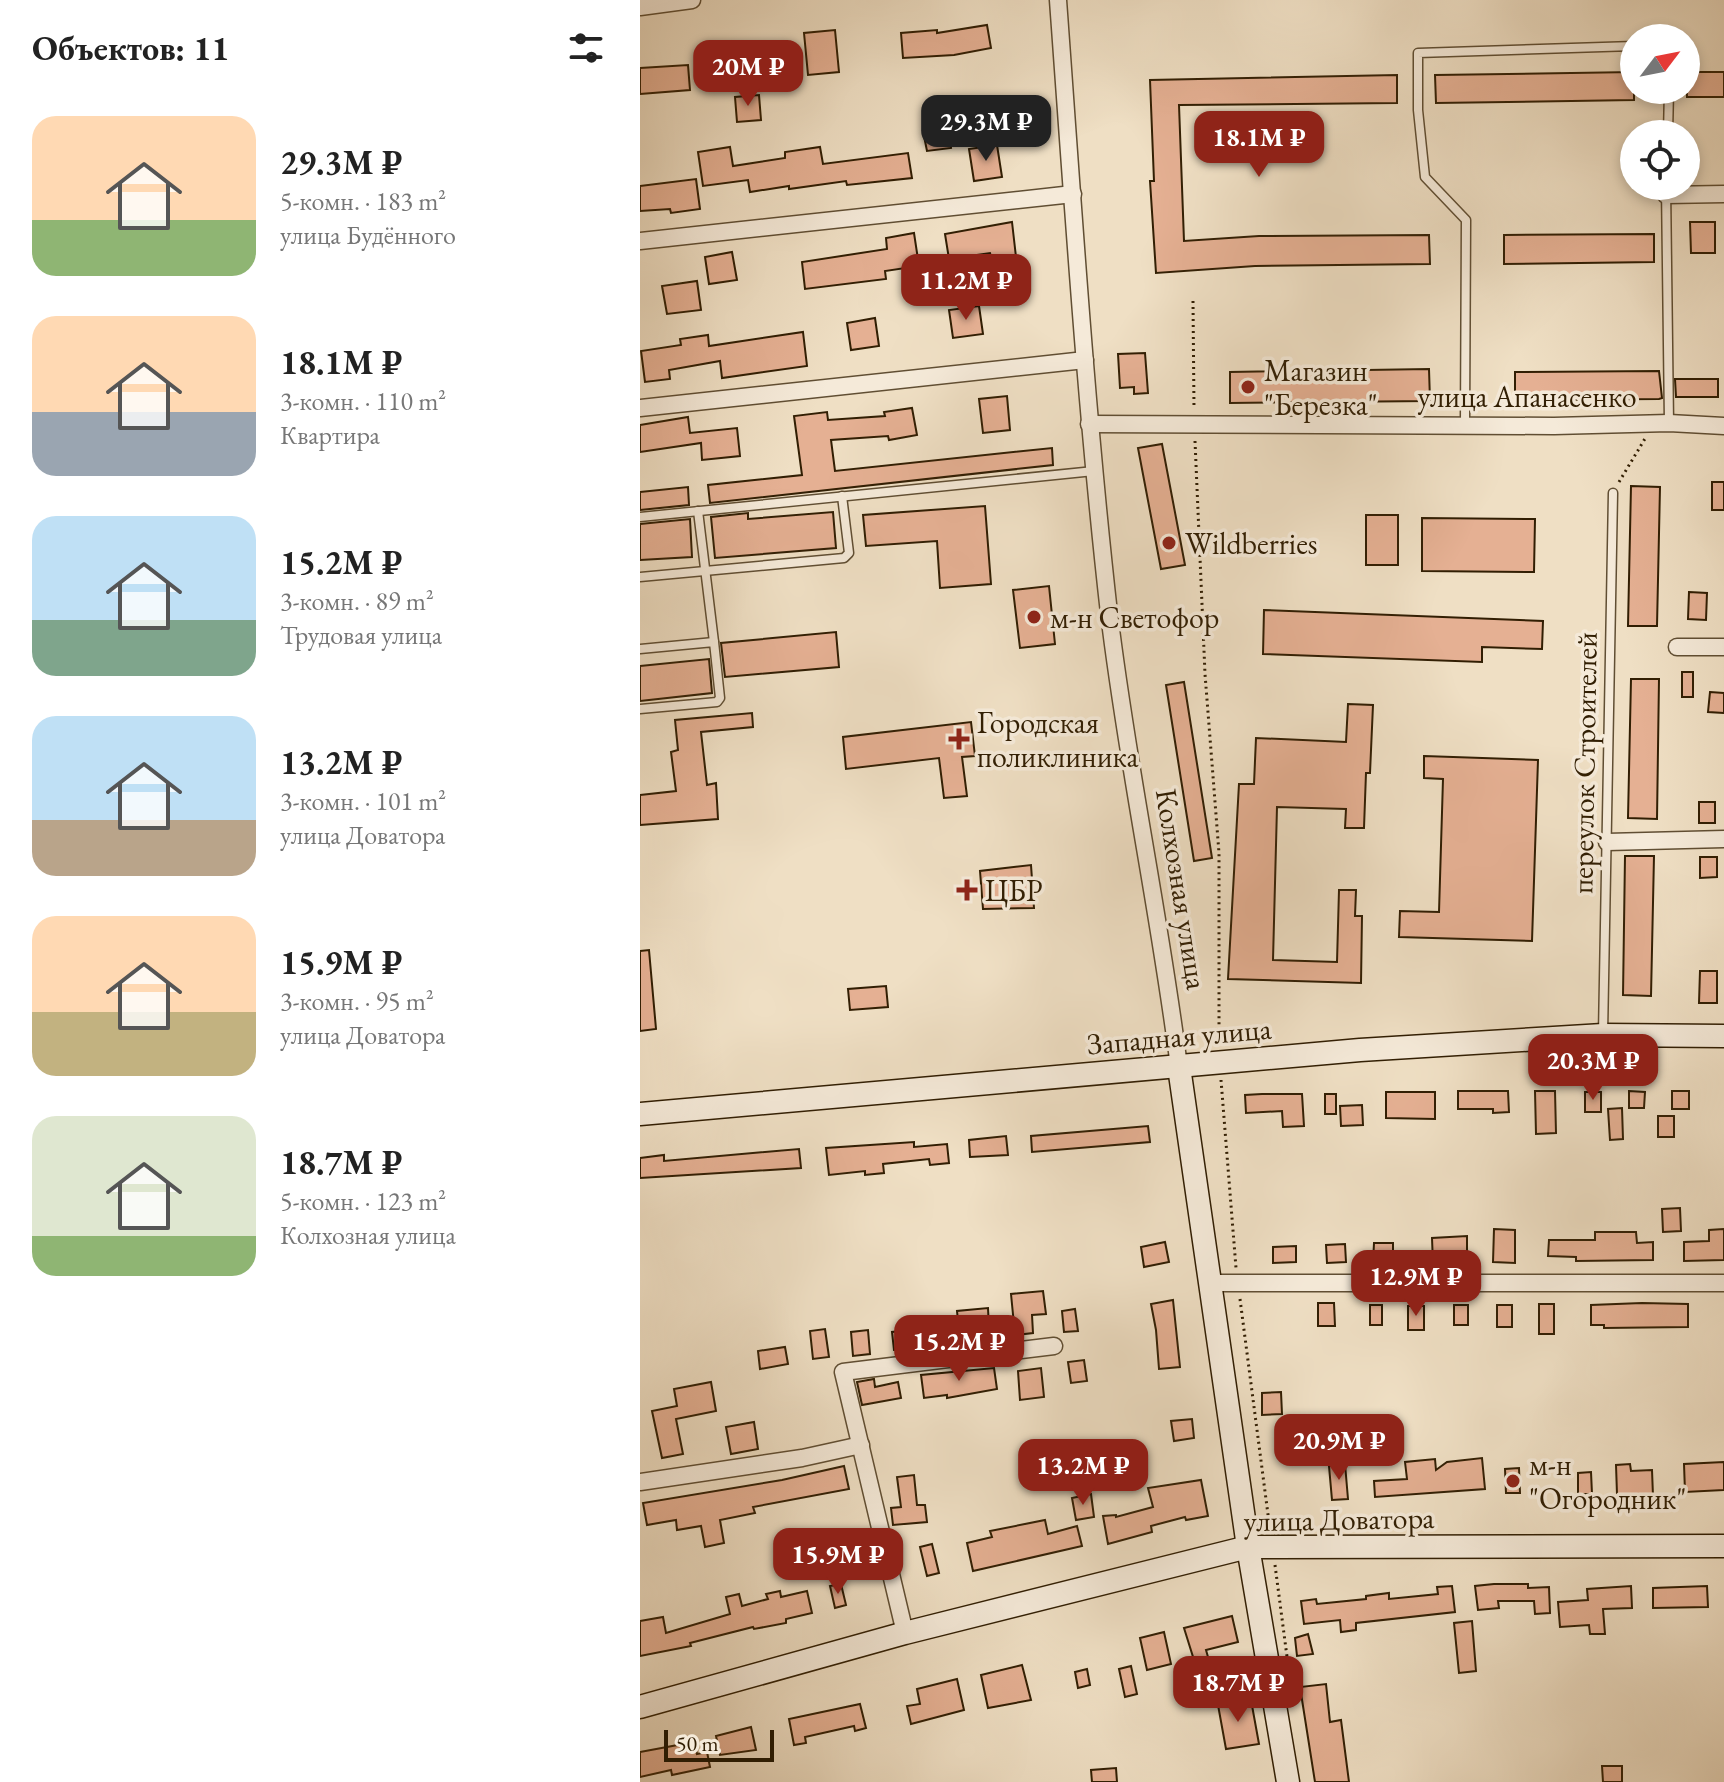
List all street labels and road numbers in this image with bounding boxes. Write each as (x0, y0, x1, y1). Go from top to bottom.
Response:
street label: улица Апанасенко (1418, 377, 1637, 416)
street label: переулок Строителей (1562, 632, 1606, 894)
street label: Колхозная улица (1147, 786, 1217, 992)
street label: Западная улица (1085, 1009, 1273, 1063)
street label: улица Доватора (1243, 1498, 1435, 1540)

